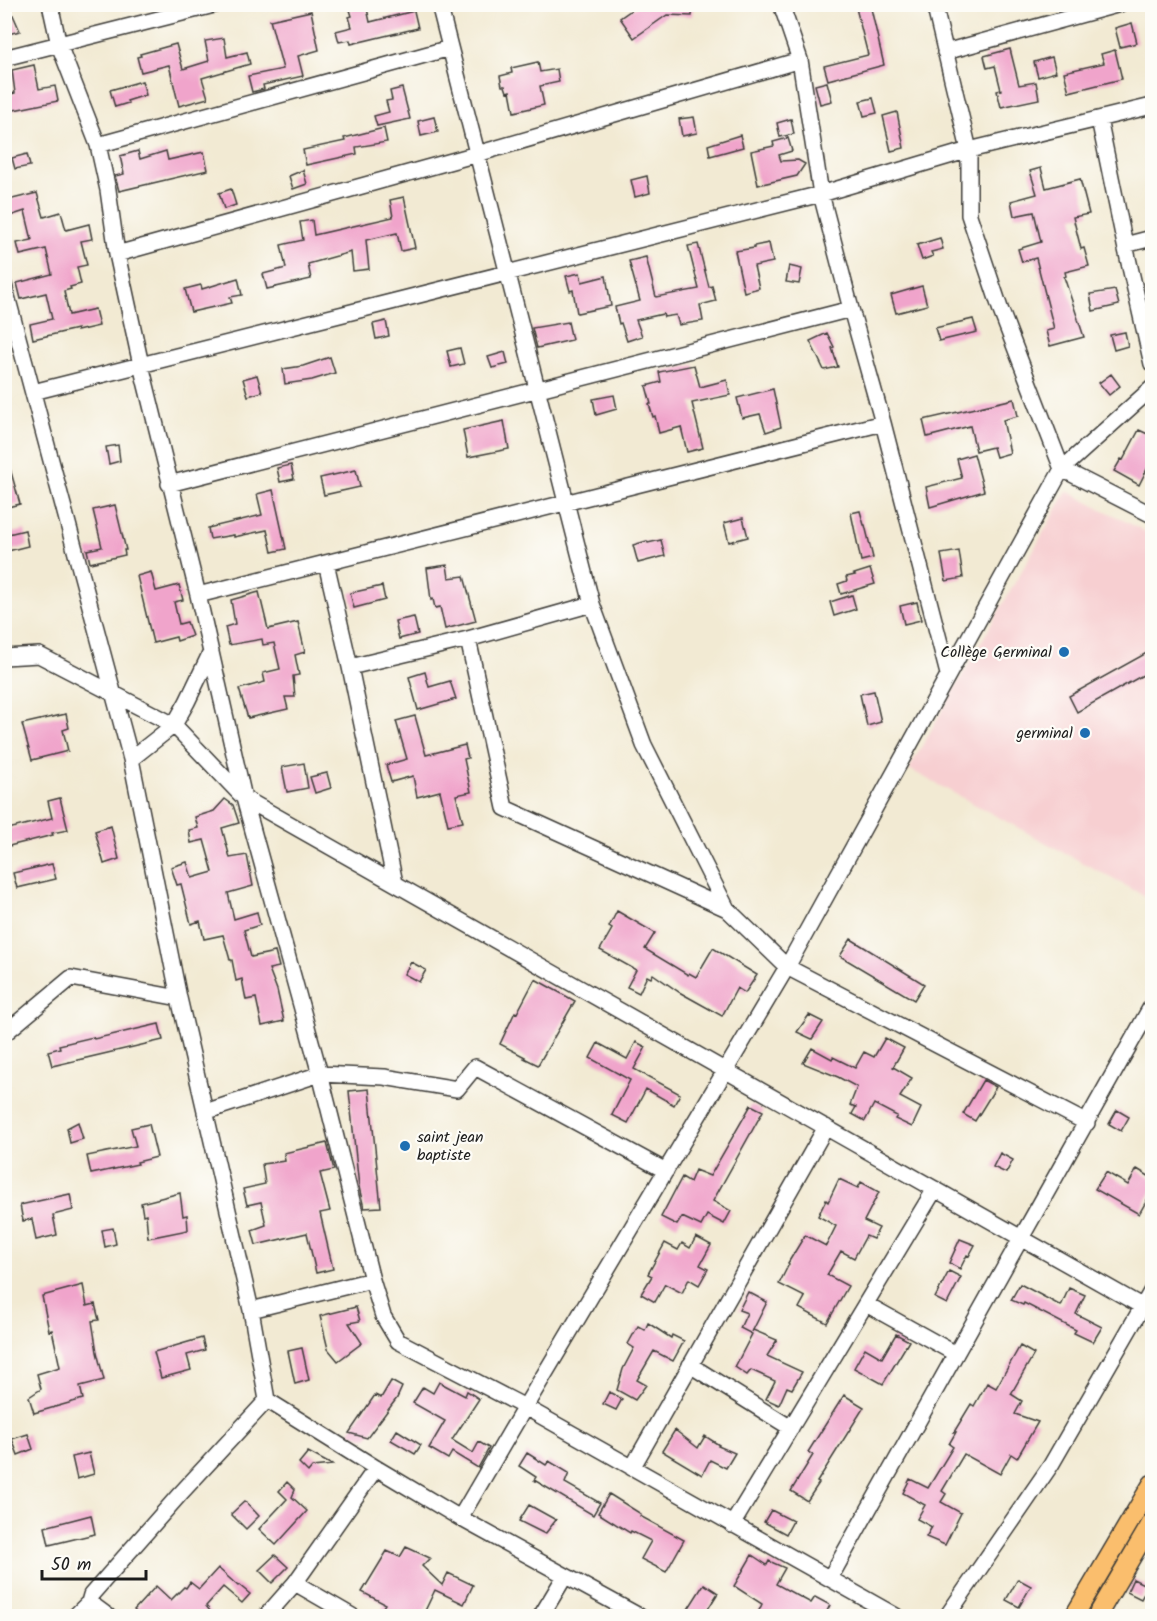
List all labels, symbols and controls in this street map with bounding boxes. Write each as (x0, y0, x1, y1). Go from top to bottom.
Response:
place label: Collège Germinal (940, 640, 1052, 665)
marker: Collège Germinal (1057, 645, 1071, 659)
place label: germinal (1015, 721, 1073, 746)
marker: germinal (1078, 726, 1092, 740)
place label: saint jean baptiste (417, 1125, 484, 1168)
marker: saint jean baptiste (398, 1139, 412, 1153)
scale bar (42, 1543, 146, 1581)
text: 50 m (51, 1551, 91, 1580)

